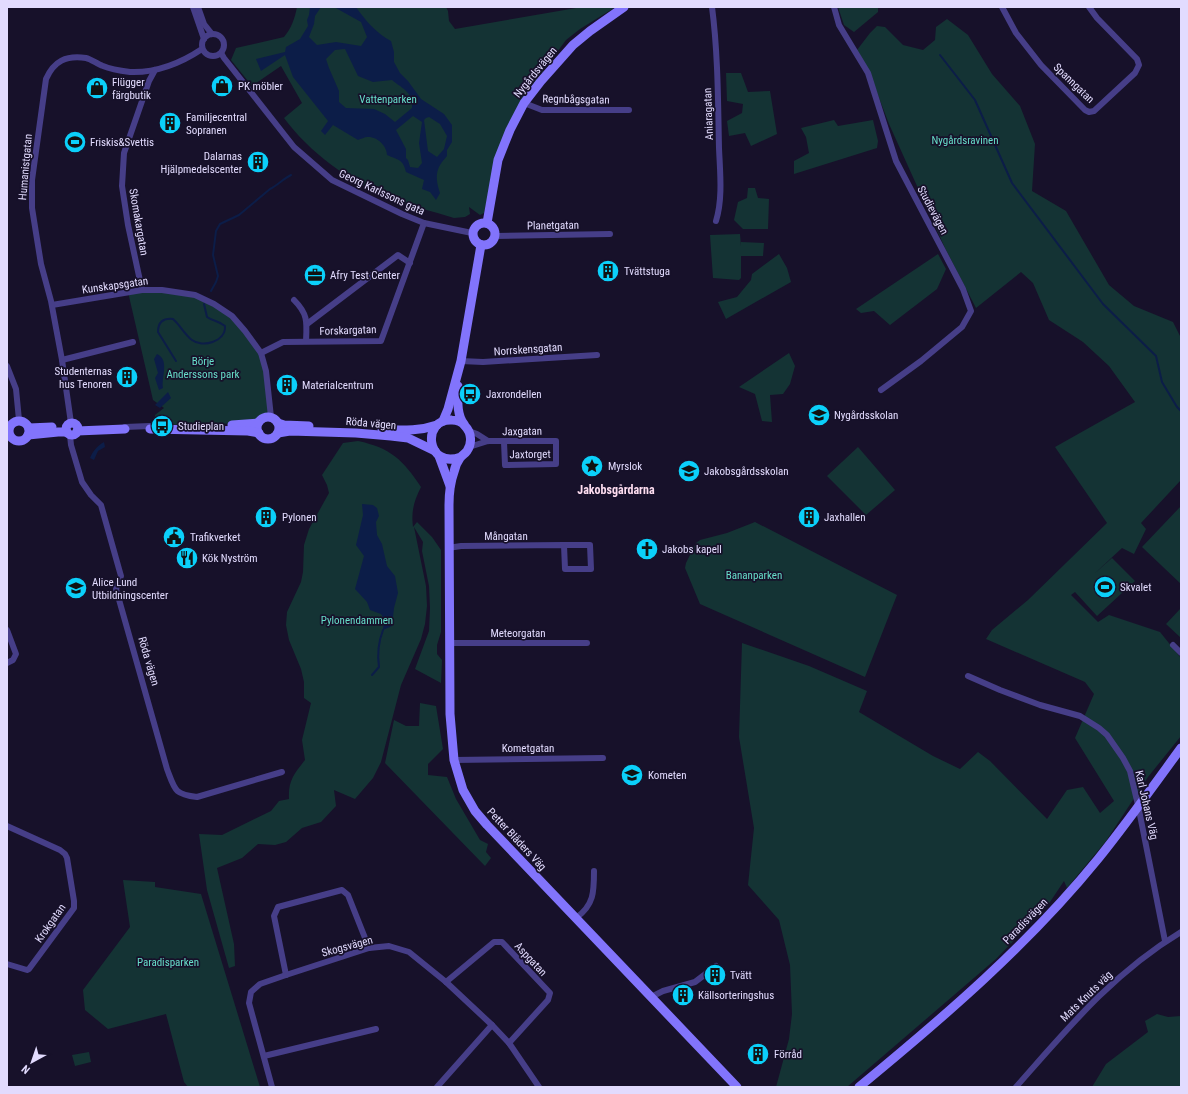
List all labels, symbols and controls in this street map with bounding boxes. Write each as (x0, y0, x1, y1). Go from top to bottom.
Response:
street label: Nygårdsvägen (511, 44, 560, 100)
street label: Spanngatan (1051, 61, 1097, 106)
shop icon: PK möbler (209, 73, 235, 99)
shop icon: Flügger färgbutik (84, 75, 110, 101)
place label: Flügger färgbutik (112, 76, 151, 102)
place label: PK möbler (238, 80, 284, 93)
street label: Aniaragatan (701, 88, 716, 140)
street label: Regnbågsgatan (542, 92, 610, 107)
park label: Vattenparken (359, 93, 417, 106)
building icon: Familjecentral Sopranen (157, 110, 183, 136)
place label: Familjecentral Sopranen (186, 111, 247, 137)
sports icon: Friskis&Svettis (62, 129, 88, 155)
street label: Humanistgatan (16, 133, 35, 201)
park label: Nygårdsravinen (931, 134, 999, 147)
place label: Friskis&Svettis (90, 136, 154, 149)
building icon: Dalarnas Hjälpmedelscenter (245, 149, 271, 175)
place label: Dalarnas Hjälpmedelscenter (161, 150, 243, 176)
street label: Georg Karlssons gata (337, 167, 427, 218)
street label: Studievägen (914, 184, 951, 237)
street label: Skomakargatan (126, 188, 151, 257)
street label: Planetgatan (527, 219, 579, 232)
building icon: Tvättstuga (595, 258, 621, 284)
office icon: Afry Test Center (302, 262, 328, 288)
place label: Tvättstuga (624, 265, 670, 278)
place label: Afry Test Center (330, 269, 400, 282)
street label: Kunskapsgatan (81, 274, 149, 297)
street label: Forskargatan (319, 323, 377, 338)
street label: Norrskensgatan (493, 341, 563, 358)
park label: Börje Anderssons park (166, 355, 240, 381)
building icon: Studenternas hus Tenoren (114, 364, 140, 390)
place label: Studenternas hus Tenoren (54, 365, 112, 391)
building icon: Materialcentrum (274, 372, 300, 398)
place label: Materialcentrum (302, 379, 373, 392)
bus stop icon: Jaxrondellen (457, 381, 483, 407)
place label: Jaxrondellen (486, 388, 542, 401)
school or university icon: Nygårdsskolan (806, 402, 832, 428)
place label: Nygårdsskolan (834, 409, 898, 422)
bus stop icon: Studieplan (149, 413, 175, 439)
street label: Röda vägen (345, 415, 397, 432)
place label: Studieplan (178, 420, 224, 433)
street label: Jaxgatan (502, 425, 542, 438)
street label: Jaxtorget (509, 448, 551, 461)
place icon: Myrslok (579, 453, 605, 479)
school or university icon: Jakobsgårdsskolan (676, 458, 702, 484)
place label: Myrslok (608, 460, 642, 473)
place label: Jakobsgårdsskolan (704, 465, 789, 478)
district label: Jakobsgårdarna (577, 483, 655, 497)
building icon: Pylonen (253, 504, 279, 530)
building icon: Jaxhallen (796, 504, 822, 530)
place label: Pylonen (282, 511, 317, 524)
place label: Jaxhallen (824, 511, 866, 524)
public building icon: Trafikverket (161, 524, 187, 550)
street label: Mångatan (484, 530, 528, 543)
place label: Trafikverket (190, 531, 240, 544)
church icon: Jakobs kapell (634, 536, 660, 562)
place label: Jakobs kapell (662, 543, 722, 556)
restaurant icon: Kök Nyström (174, 545, 200, 571)
place label: Kök Nyström (202, 552, 258, 565)
park label: Bananparken (726, 569, 782, 582)
sports icon: Skvalet (1092, 574, 1118, 600)
school or university icon: Alice Lund Utbildningscenter (63, 575, 89, 601)
place label: Alice Lund Utbildningscenter (92, 576, 169, 602)
place label: Skvalet (1120, 581, 1152, 594)
park label: Pylonendammen (321, 614, 393, 627)
street label: Meteorgatan (490, 627, 546, 640)
street label: Röda vägen (135, 635, 162, 687)
street label: Kometgatan (502, 742, 554, 755)
school or university icon: Kometen (619, 762, 645, 788)
place label: Kometen (648, 769, 687, 782)
street label: Karl Johans Väg (1132, 769, 1161, 841)
street label: Petter Blåders Väg (484, 805, 549, 873)
street label: Paradisvägen (1000, 896, 1050, 947)
street label: Krokgatan (32, 901, 68, 945)
street label: Skogsvägen (320, 933, 374, 960)
street label: Aspgatan (512, 940, 549, 979)
park label: Paradisparken (137, 956, 199, 969)
building icon: Tvätt (702, 962, 728, 988)
street label: Mats Knuts väg (1058, 968, 1115, 1024)
place label: Tvätt (730, 969, 752, 982)
building icon: Källsorteringshus (670, 982, 696, 1008)
place label: Källsorteringshus (698, 989, 774, 1002)
building icon: Förråd (745, 1041, 771, 1067)
north arrow (12, 1042, 52, 1082)
place label: Förråd (774, 1048, 802, 1061)
text: N (19, 1062, 33, 1076)

